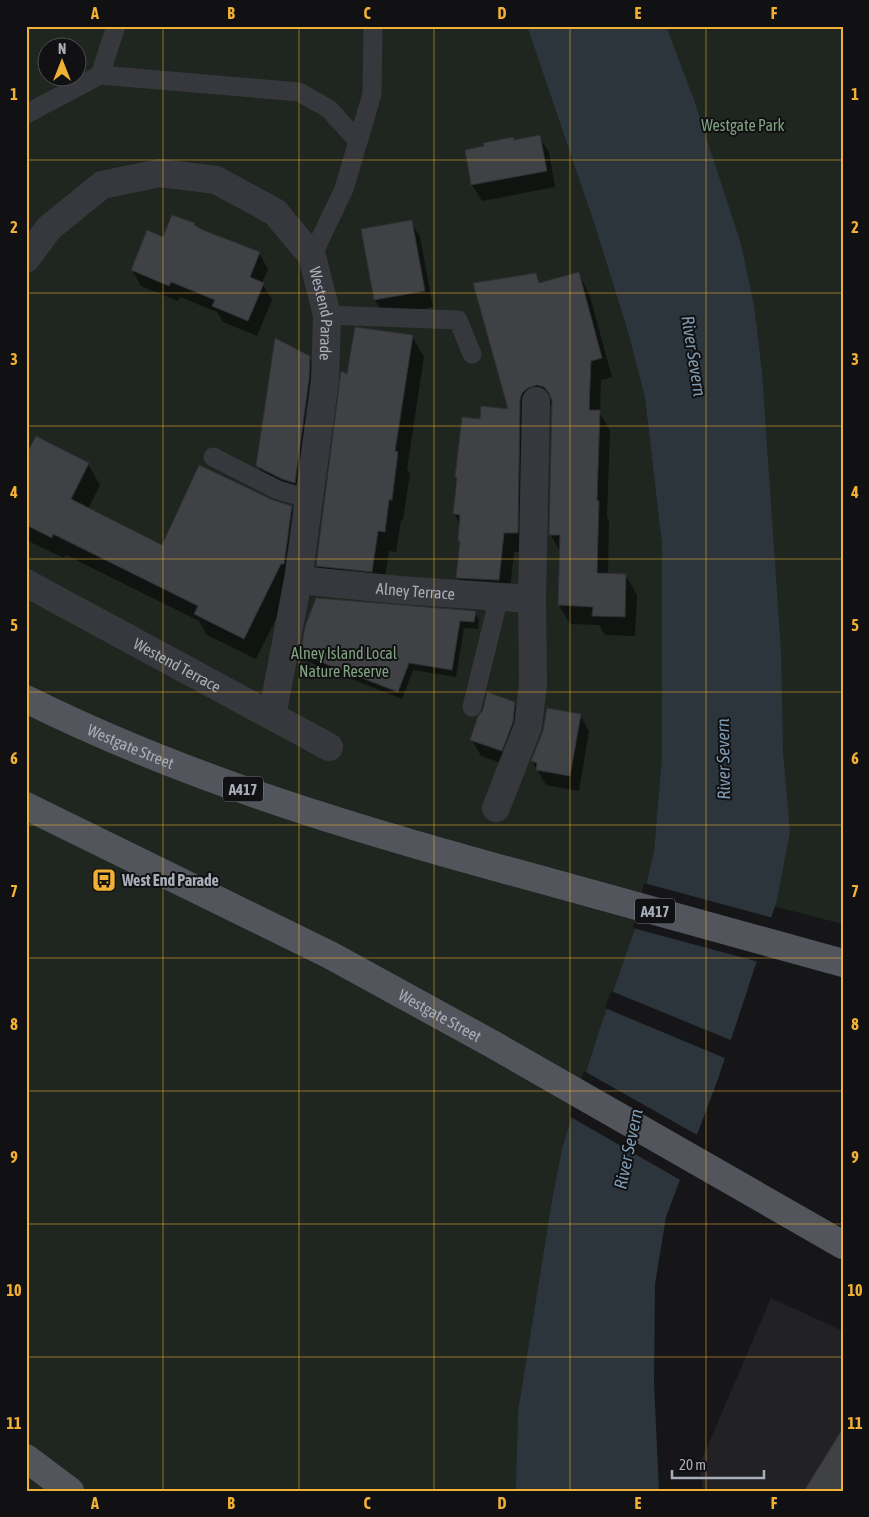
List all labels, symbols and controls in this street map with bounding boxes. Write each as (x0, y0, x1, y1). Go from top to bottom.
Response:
text: A (90, 4, 99, 22)
text: B (227, 4, 235, 22)
text: C (363, 4, 371, 22)
text: D (498, 4, 507, 22)
text: E (635, 4, 642, 22)
text: F (771, 4, 778, 22)
north arrow (38, 38, 88, 88)
text: N (58, 41, 66, 57)
text: 1 (10, 85, 18, 103)
text: 1 (851, 85, 859, 103)
park label: Westgate Park (701, 116, 785, 135)
text: 2 (10, 218, 18, 236)
text: 2 (851, 218, 859, 236)
street label: Westend Parade (306, 265, 336, 361)
water label: River Severn (677, 314, 711, 398)
text: 3 (10, 350, 18, 368)
text: 3 (851, 350, 859, 368)
text: 4 (9, 483, 18, 501)
text: 4 (850, 483, 859, 501)
street label: Alney Terrace (375, 579, 455, 603)
text: 5 (10, 616, 18, 634)
text: 5 (851, 616, 859, 634)
street label: Westend Terrace (131, 634, 224, 696)
park label: Alney Island Local Nature Reserve (291, 644, 398, 680)
water label: River Severn (712, 718, 734, 800)
street label: Westgate Street (85, 720, 177, 772)
text: 6 (10, 749, 18, 767)
text: 6 (851, 749, 859, 767)
road number: A417 (223, 776, 263, 802)
bus stop icon: West End Parade (91, 867, 117, 893)
place label: West End Parade (121, 871, 219, 889)
text: 7 (10, 882, 18, 900)
text: 7 (851, 882, 859, 900)
road number: A417 (635, 898, 675, 924)
street label: Westgate Street (395, 985, 485, 1045)
text: 8 (10, 1015, 18, 1033)
text: 8 (851, 1015, 859, 1033)
water label: River Severn (609, 1107, 647, 1191)
text: 9 (10, 1148, 18, 1166)
text: 9 (851, 1148, 859, 1166)
text: 10 (6, 1281, 22, 1299)
text: 10 (847, 1281, 863, 1299)
text: 11 (6, 1414, 22, 1432)
text: 11 (847, 1414, 863, 1432)
scale bar (672, 1447, 764, 1479)
text: 20 m (679, 1456, 706, 1473)
text: A (90, 1494, 99, 1512)
text: B (227, 1494, 235, 1512)
text: C (363, 1494, 371, 1512)
text: D (498, 1494, 507, 1512)
text: E (635, 1494, 642, 1512)
text: F (771, 1494, 778, 1512)

